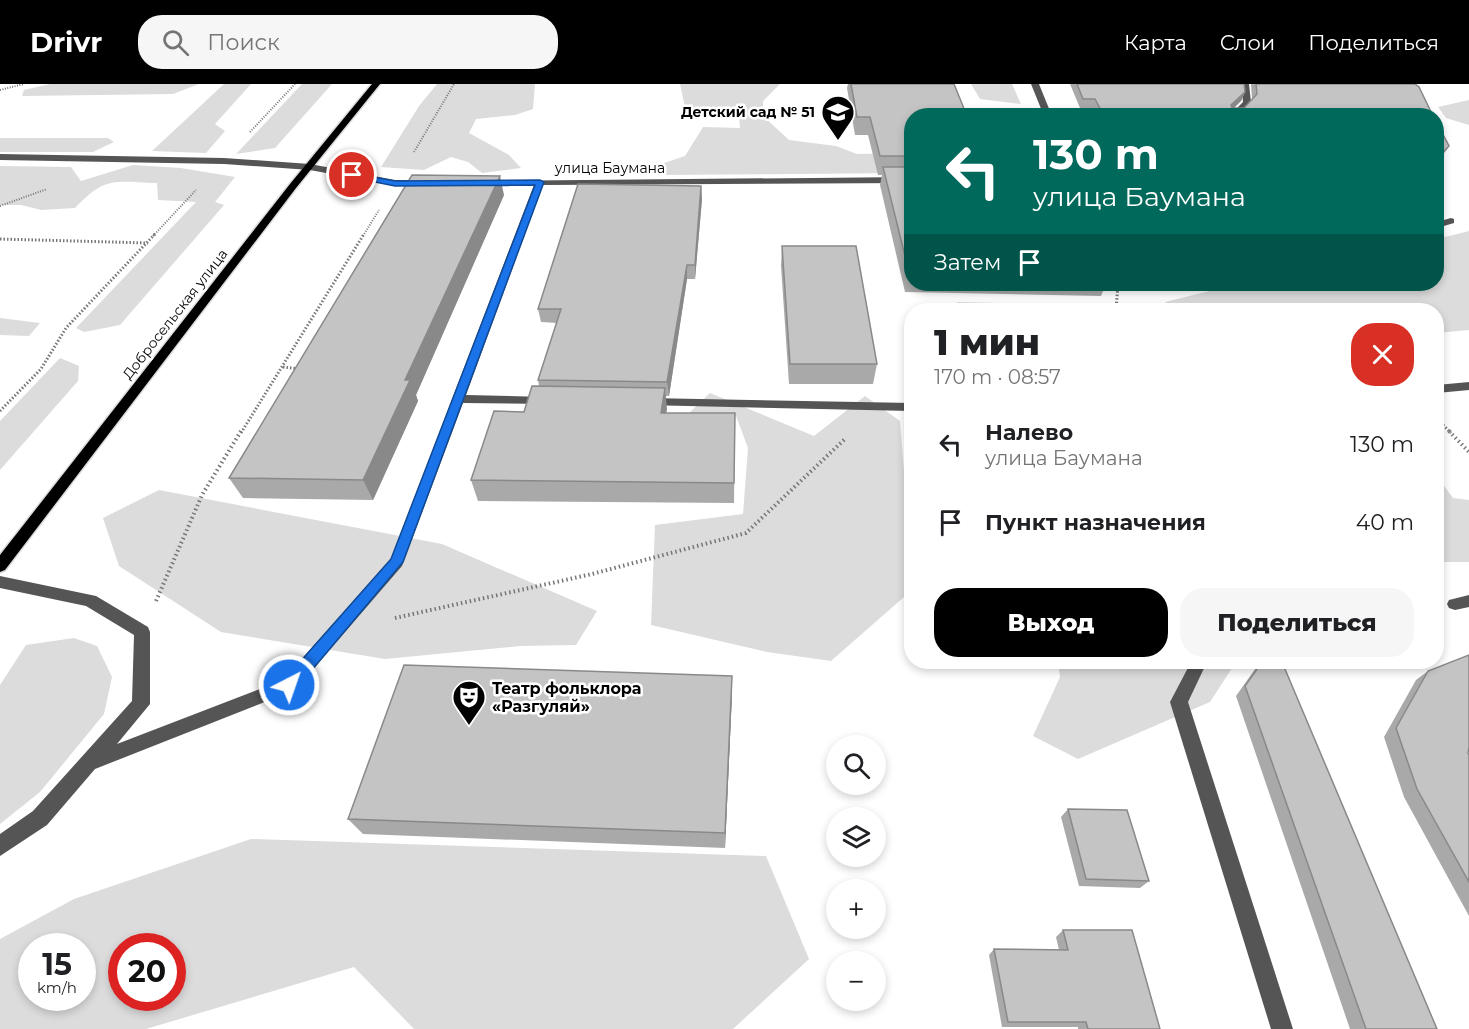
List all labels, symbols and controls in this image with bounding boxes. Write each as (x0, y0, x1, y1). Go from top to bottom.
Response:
search box (138, 15, 558, 69)
text: Drivr (30, 25, 102, 59)
icon: search (159, 26, 192, 59)
text: Поиск (207, 29, 280, 56)
text: Карта (1124, 30, 1187, 55)
text: Слои (1220, 30, 1275, 55)
text: Поделиться (1308, 30, 1439, 55)
school or university icon: Детский сад № 51 (820, 94, 856, 141)
place label: Детский сад № 51 (681, 103, 815, 121)
text: 130 m (1033, 128, 1159, 180)
icon: left (934, 132, 1012, 210)
pin (326, 149, 377, 200)
icon: arrive (335, 158, 368, 191)
street label: улица Баумана (554, 159, 665, 177)
text: улица Баумана (1033, 180, 1246, 213)
street label: Добросельская улица (119, 245, 231, 383)
icon: arrive (1013, 246, 1046, 279)
text: Затем (934, 249, 1001, 276)
text: 1 мин (934, 320, 1040, 364)
button: close (1351, 323, 1414, 386)
text: 170 m · 08:57 (934, 365, 1061, 389)
text: Налево (985, 419, 1073, 446)
icon: left (934, 428, 967, 461)
text: 130 m (1350, 431, 1414, 458)
text: улица Баумана (985, 446, 1143, 470)
icon: arrive (934, 506, 967, 539)
text: Пункт назначения (985, 509, 1206, 536)
text: 40 m (1356, 509, 1414, 536)
button: Выход (934, 588, 1168, 657)
button: Поделиться (1180, 588, 1414, 657)
position arrow (257, 653, 321, 717)
theatre icon: Театр фольклора «Разгуляй» (451, 679, 487, 726)
place label: Театр фольклора «Разгуляй» (492, 679, 642, 716)
map controls (826, 735, 886, 1011)
button: search (826, 735, 886, 795)
button: layers (826, 807, 886, 867)
button: + (826, 879, 886, 939)
speed limit sign: 20 (108, 933, 186, 1011)
text: 15 (42, 946, 72, 983)
button: − (826, 951, 886, 1011)
text: km/h (37, 978, 77, 997)

